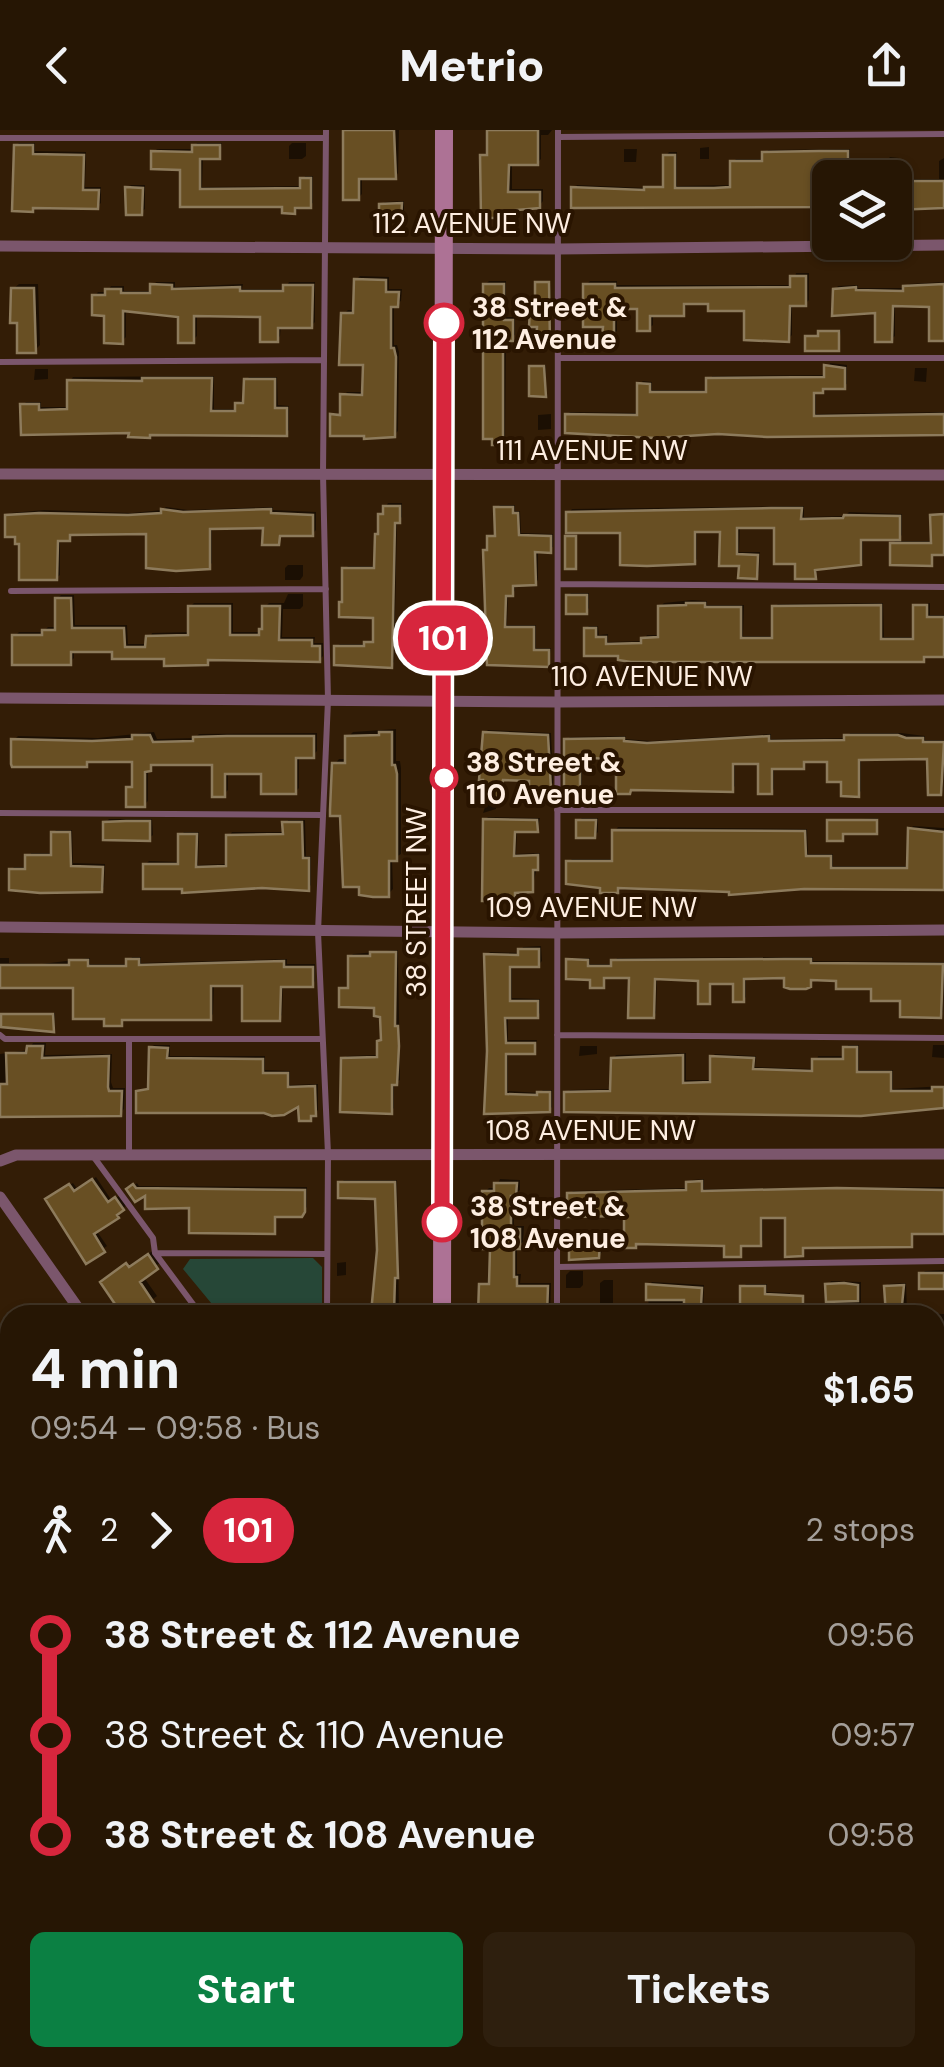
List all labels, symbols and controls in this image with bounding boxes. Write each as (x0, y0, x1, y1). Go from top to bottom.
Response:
text: Metrio (399, 36, 545, 95)
icon: back (30, 38, 85, 93)
icon: share (859, 38, 914, 93)
map controls (812, 160, 912, 260)
button: layers (812, 160, 912, 260)
street label: 112 AVENUE NW (373, 205, 571, 242)
place label: 38 Street & 112 Avenue (472, 289, 628, 358)
marker: 38 Street & 112 Avenue (425, 304, 463, 342)
street label: 111 AVENUE NW (496, 432, 688, 469)
line badge: 101 (386, 606, 500, 670)
text: 101 (418, 615, 468, 661)
street label: 110 AVENUE NW (551, 658, 753, 695)
place label: 38 Street & 110 Avenue (466, 744, 622, 813)
marker: 38 Street & 110 Avenue (431, 765, 457, 791)
street label: 38 STREET NW (398, 807, 435, 997)
street label: 109 AVENUE NW (487, 889, 697, 926)
street label: 108 AVENUE NW (486, 1112, 696, 1149)
place label: 38 Street & 108 Avenue (470, 1188, 626, 1257)
marker: 38 Street & 108 Avenue (423, 1203, 461, 1241)
text: 4 min (30, 1333, 180, 1405)
text: $1.65 (823, 1365, 915, 1415)
text: 09:54 – 09:58 · Bus (30, 1407, 320, 1449)
icon: walk (30, 1503, 85, 1558)
icon: forward (133, 1503, 188, 1558)
text: 101 (223, 1507, 274, 1553)
text: 2 (100, 1509, 118, 1551)
text: 2 stops (806, 1509, 915, 1551)
text: 38 Street & 112 Avenue (104, 1610, 521, 1660)
text: 09:56 (827, 1614, 915, 1656)
text: 38 Street & 110 Avenue (104, 1710, 504, 1760)
text: 09:57 (830, 1714, 915, 1756)
text: 38 Street & 108 Avenue (104, 1810, 536, 1860)
text: 09:58 (828, 1814, 915, 1856)
button: Start (30, 1932, 463, 2047)
button: Tickets (483, 1932, 915, 2047)

